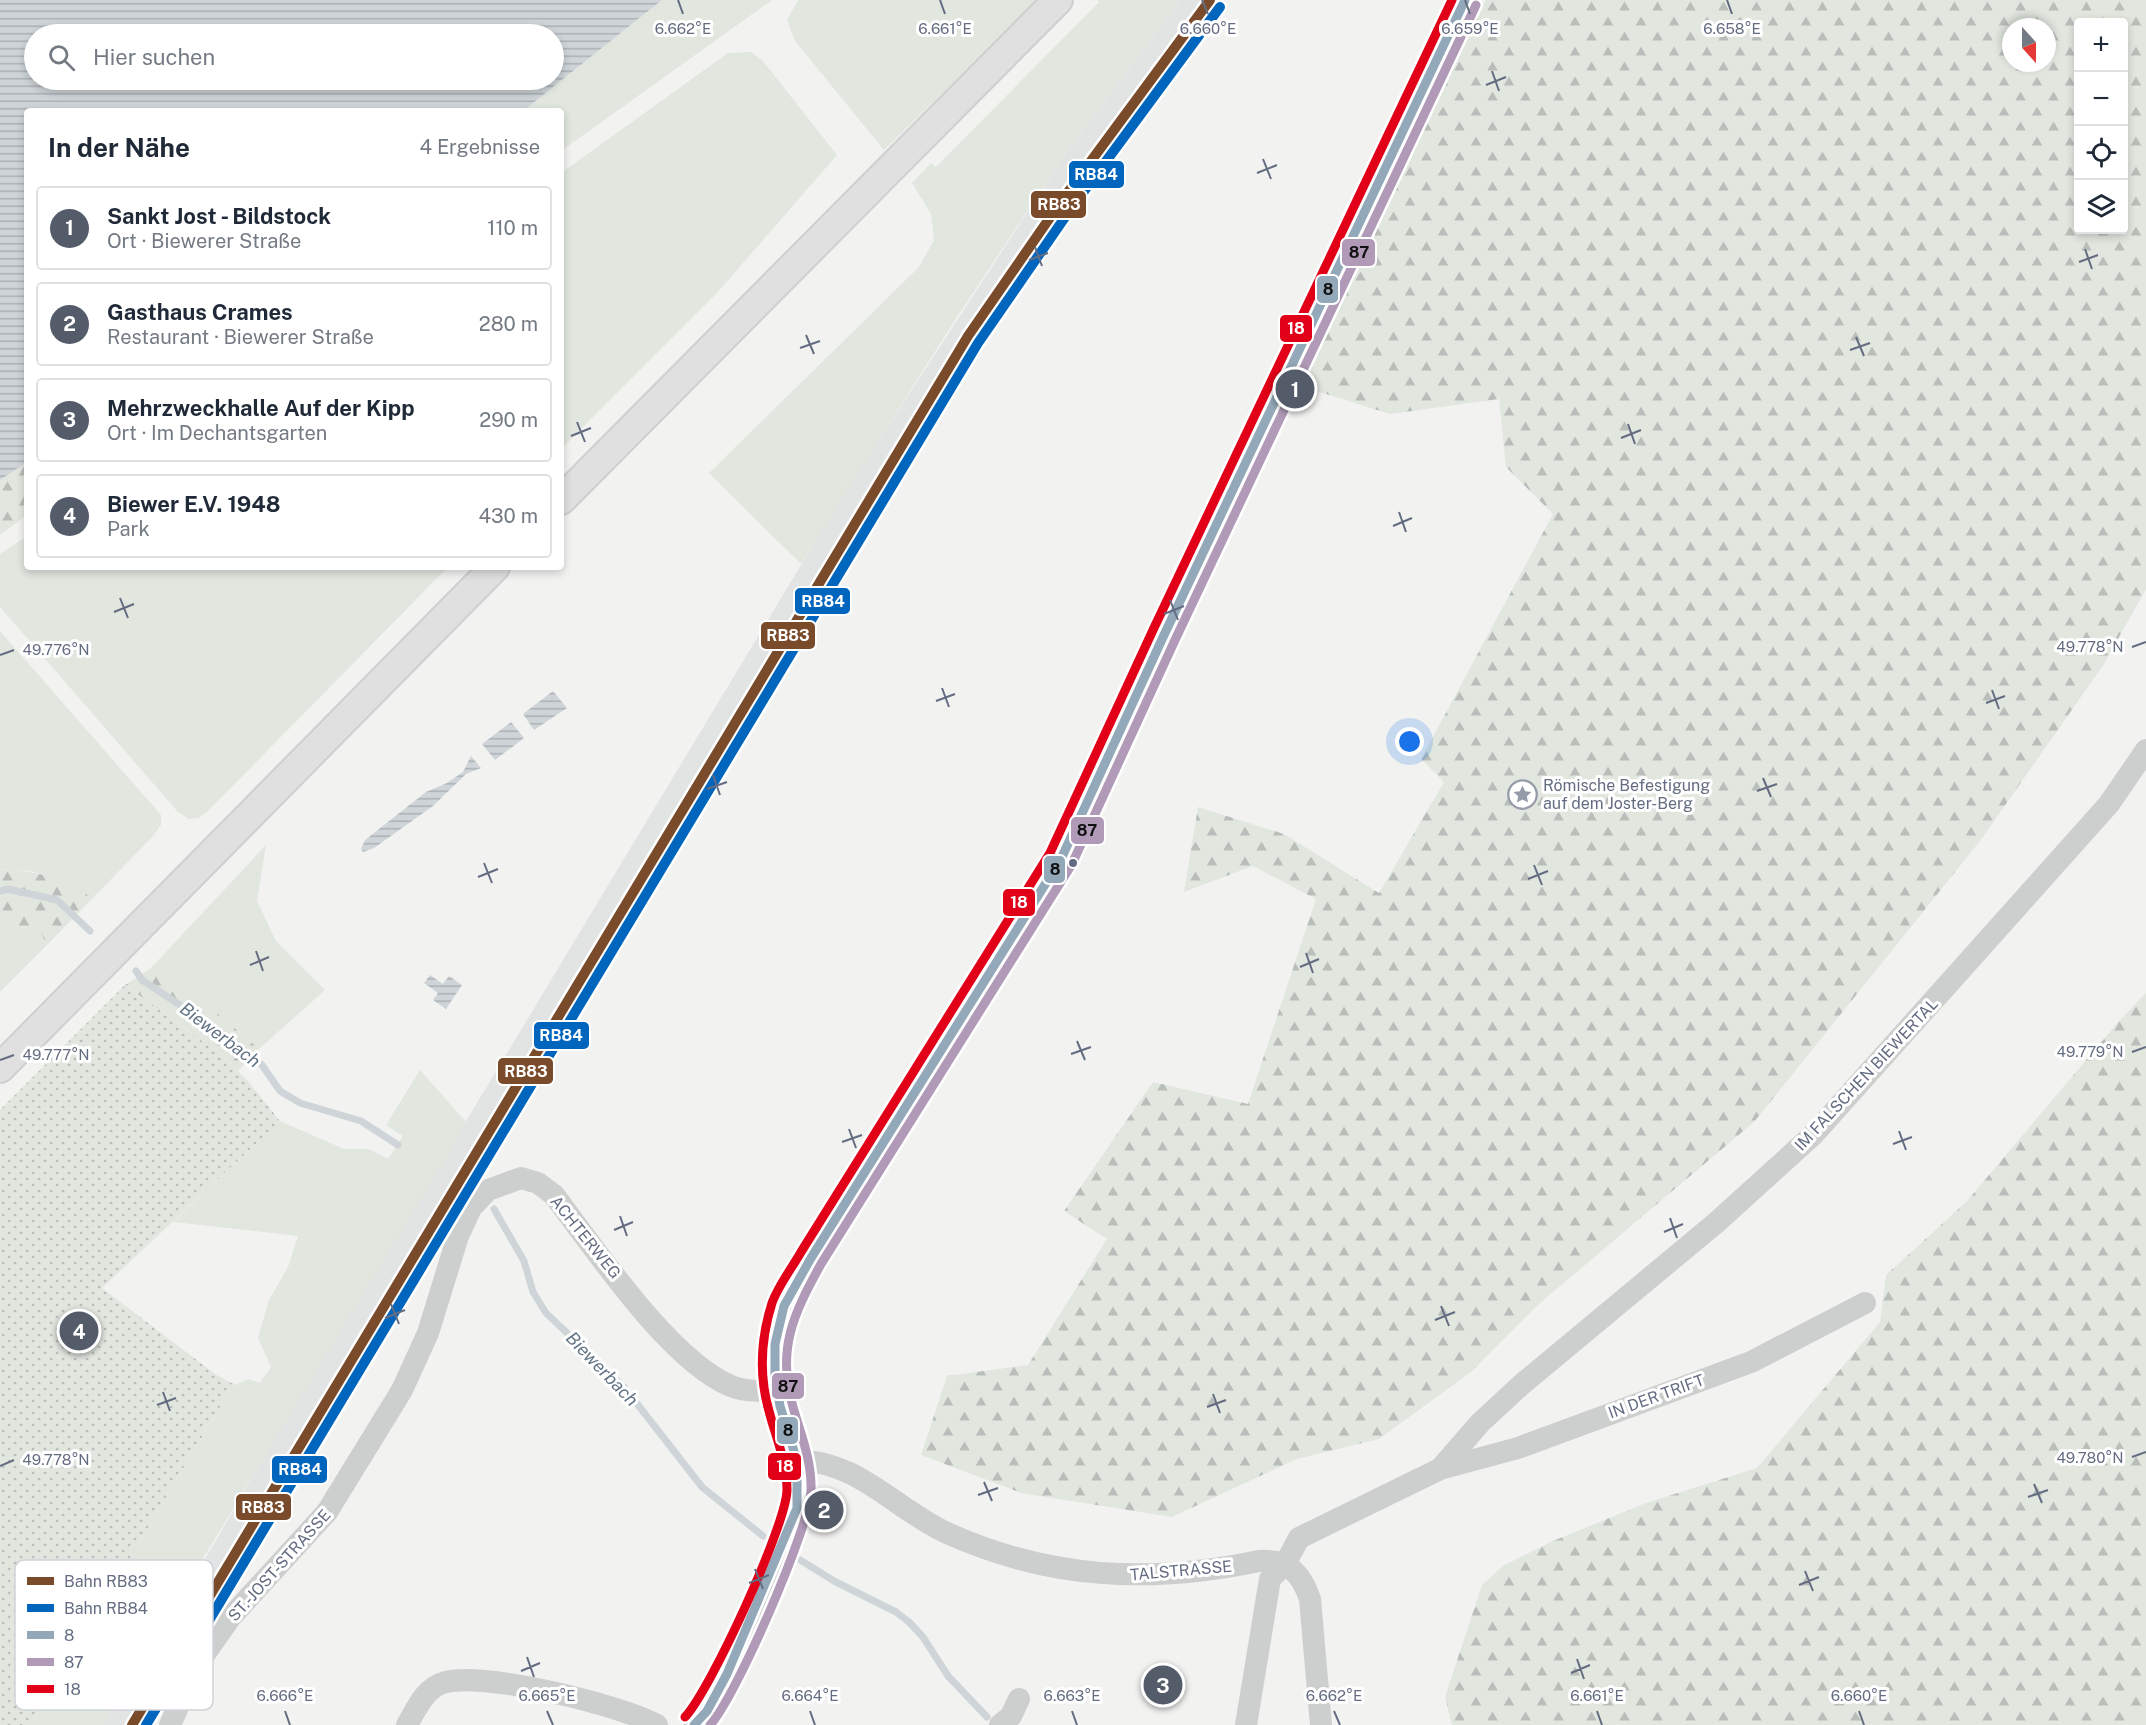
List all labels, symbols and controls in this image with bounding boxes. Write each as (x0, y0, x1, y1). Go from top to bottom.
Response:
north arrow (2002, 18, 2056, 72)
map controls (2074, 18, 2128, 234)
button: + (2074, 18, 2128, 72)
text: 6.662°E (655, 20, 711, 37)
text: 6.661°E (918, 20, 972, 37)
text: 6.660°E (1180, 20, 1236, 37)
text: 6.659°E (1441, 20, 1499, 37)
text: 6.658°E (1703, 20, 1761, 37)
search box (24, 24, 564, 90)
icon: search (45, 41, 78, 74)
text: Hier suchen (93, 44, 215, 70)
button: − (2074, 72, 2128, 126)
button: locate (2074, 126, 2128, 180)
text: In der Nähe (48, 132, 190, 163)
text: 4 Ergebnisse (420, 135, 540, 159)
line badge: RB84 (1068, 160, 1125, 189)
text: RB84 (1074, 165, 1118, 184)
button: layers (2074, 180, 2128, 234)
line badge: RB83 (1030, 190, 1087, 219)
text: RB83 (1037, 195, 1081, 214)
text: Sankt Jost - Bildstock (107, 203, 331, 229)
text: 1 (65, 216, 74, 240)
text: 110 m (487, 216, 538, 240)
text: Ort · Biewerer Straße (107, 229, 301, 253)
line badge: 87 (1341, 238, 1376, 267)
text: 87 (1349, 243, 1369, 262)
line badge: 8 (1316, 275, 1339, 304)
text: 8 (1323, 280, 1334, 299)
text: Gasthaus Crames (107, 299, 293, 325)
text: 2 (63, 312, 76, 336)
text: 280 m (479, 312, 538, 336)
line badge: 18 (1279, 314, 1313, 343)
text: 18 (1287, 319, 1305, 338)
text: Restaurant · Biewerer Straße (107, 325, 374, 349)
pin: 1 (1276, 366, 1314, 412)
text: Mehrzweckhalle Auf der Kipp (107, 395, 415, 421)
text: 3 (63, 408, 76, 432)
text: 290 m (479, 408, 538, 432)
text: Ort · Im Dechantsgarten (107, 421, 327, 445)
text: Biewer E.V. 1948 (107, 491, 280, 517)
text: 4 (63, 504, 76, 528)
text: 430 m (479, 504, 538, 528)
text: Park (107, 517, 150, 541)
line badge: RB84 (794, 587, 851, 615)
text: RB84 (801, 592, 845, 611)
line badge: RB83 (760, 621, 816, 650)
text: RB83 (766, 626, 810, 645)
text: 49.778°N (2056, 638, 2124, 655)
text: 49.776°N (23, 641, 89, 658)
your location (1395, 727, 1424, 756)
place label: Römische Befestigung auf dem Joster-Berg (1543, 776, 1710, 813)
place icon: Römische Befestigung auf dem Joster-Berg (1506, 778, 1538, 810)
line badge: 87 (1070, 816, 1105, 845)
text: 87 (1077, 821, 1097, 840)
line badge: 8 (1043, 855, 1066, 884)
unlabelled marker (1067, 857, 1079, 869)
text: 8 (1050, 860, 1061, 879)
line badge: 18 (1002, 888, 1036, 917)
text: 18 (1010, 893, 1028, 912)
street label: IM FALSCHEN BIEWERTAL (1791, 994, 1942, 1155)
water label: Biewerbach (176, 998, 264, 1072)
line badge: RB84 (533, 1021, 590, 1050)
text: RB84 (539, 1026, 583, 1045)
text: 49.779°N (2057, 1043, 2123, 1060)
text: 49.777°N (22, 1046, 90, 1063)
line badge: RB83 (497, 1057, 554, 1085)
text: RB83 (504, 1062, 548, 1081)
street label: ACHTERWEG (546, 1192, 625, 1282)
pin: 4 (60, 1308, 98, 1354)
water label: Biewerbach (562, 1327, 643, 1410)
street label: IN DER TRIFT (1606, 1370, 1707, 1423)
line badge: 87 (771, 1372, 805, 1400)
text: 87 (778, 1377, 798, 1396)
line badge: 8 (776, 1416, 799, 1445)
text: 8 (783, 1421, 794, 1440)
text: 49.780°N (2056, 1449, 2124, 1466)
text: 49.778°N (22, 1451, 90, 1468)
line badge: 18 (767, 1452, 802, 1481)
line badge: RB84 (271, 1455, 328, 1484)
text: 18 (776, 1457, 794, 1476)
text: RB84 (278, 1460, 322, 1479)
pin: 2 (804, 1488, 844, 1532)
line badge: RB83 (235, 1493, 292, 1521)
text: RB83 (241, 1498, 285, 1517)
street label: ST.-JOST-STRASSE (224, 1506, 335, 1625)
street label: TALSTRASSE (1129, 1557, 1233, 1584)
legend (15, 1560, 213, 1710)
text: Bahn RB83 (64, 1572, 148, 1591)
text: Bahn RB84 (64, 1599, 148, 1618)
text: 8 (64, 1626, 74, 1645)
text: 87 (64, 1653, 84, 1672)
pin: 3 (1144, 1662, 1182, 1708)
text: 18 (64, 1680, 81, 1699)
text: 6.666°E (257, 1687, 313, 1704)
text: 6.665°E (518, 1687, 576, 1704)
text: 6.664°E (782, 1687, 838, 1704)
text: 6.663°E (1044, 1687, 1100, 1704)
text: 6.662°E (1306, 1687, 1362, 1704)
text: 6.661°E (1570, 1687, 1624, 1704)
text: 6.660°E (1831, 1687, 1887, 1704)

